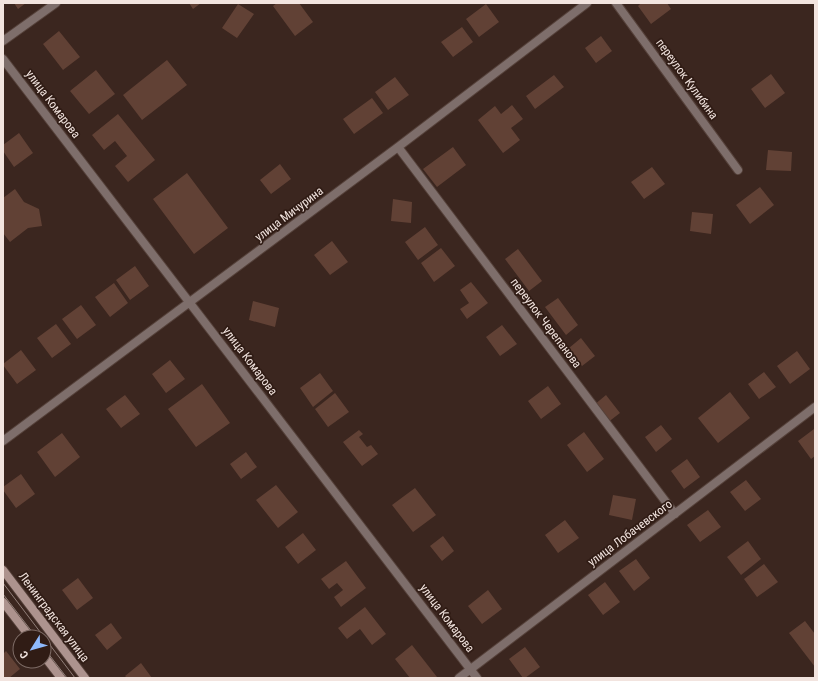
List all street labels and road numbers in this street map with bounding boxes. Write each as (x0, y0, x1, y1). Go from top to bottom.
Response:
street label: переулок Кулибина (653, 36, 721, 122)
street label: улица Комарова (23, 67, 83, 141)
street label: улица Мичурина (252, 184, 326, 244)
street label: переулок Черепанова (508, 275, 584, 371)
street label: улица Комарова (220, 324, 280, 398)
street label: улица Лобачевского (585, 497, 675, 569)
street label: Ленинградская улица (16, 569, 92, 665)
street label: улица Комарова (417, 581, 477, 655)

